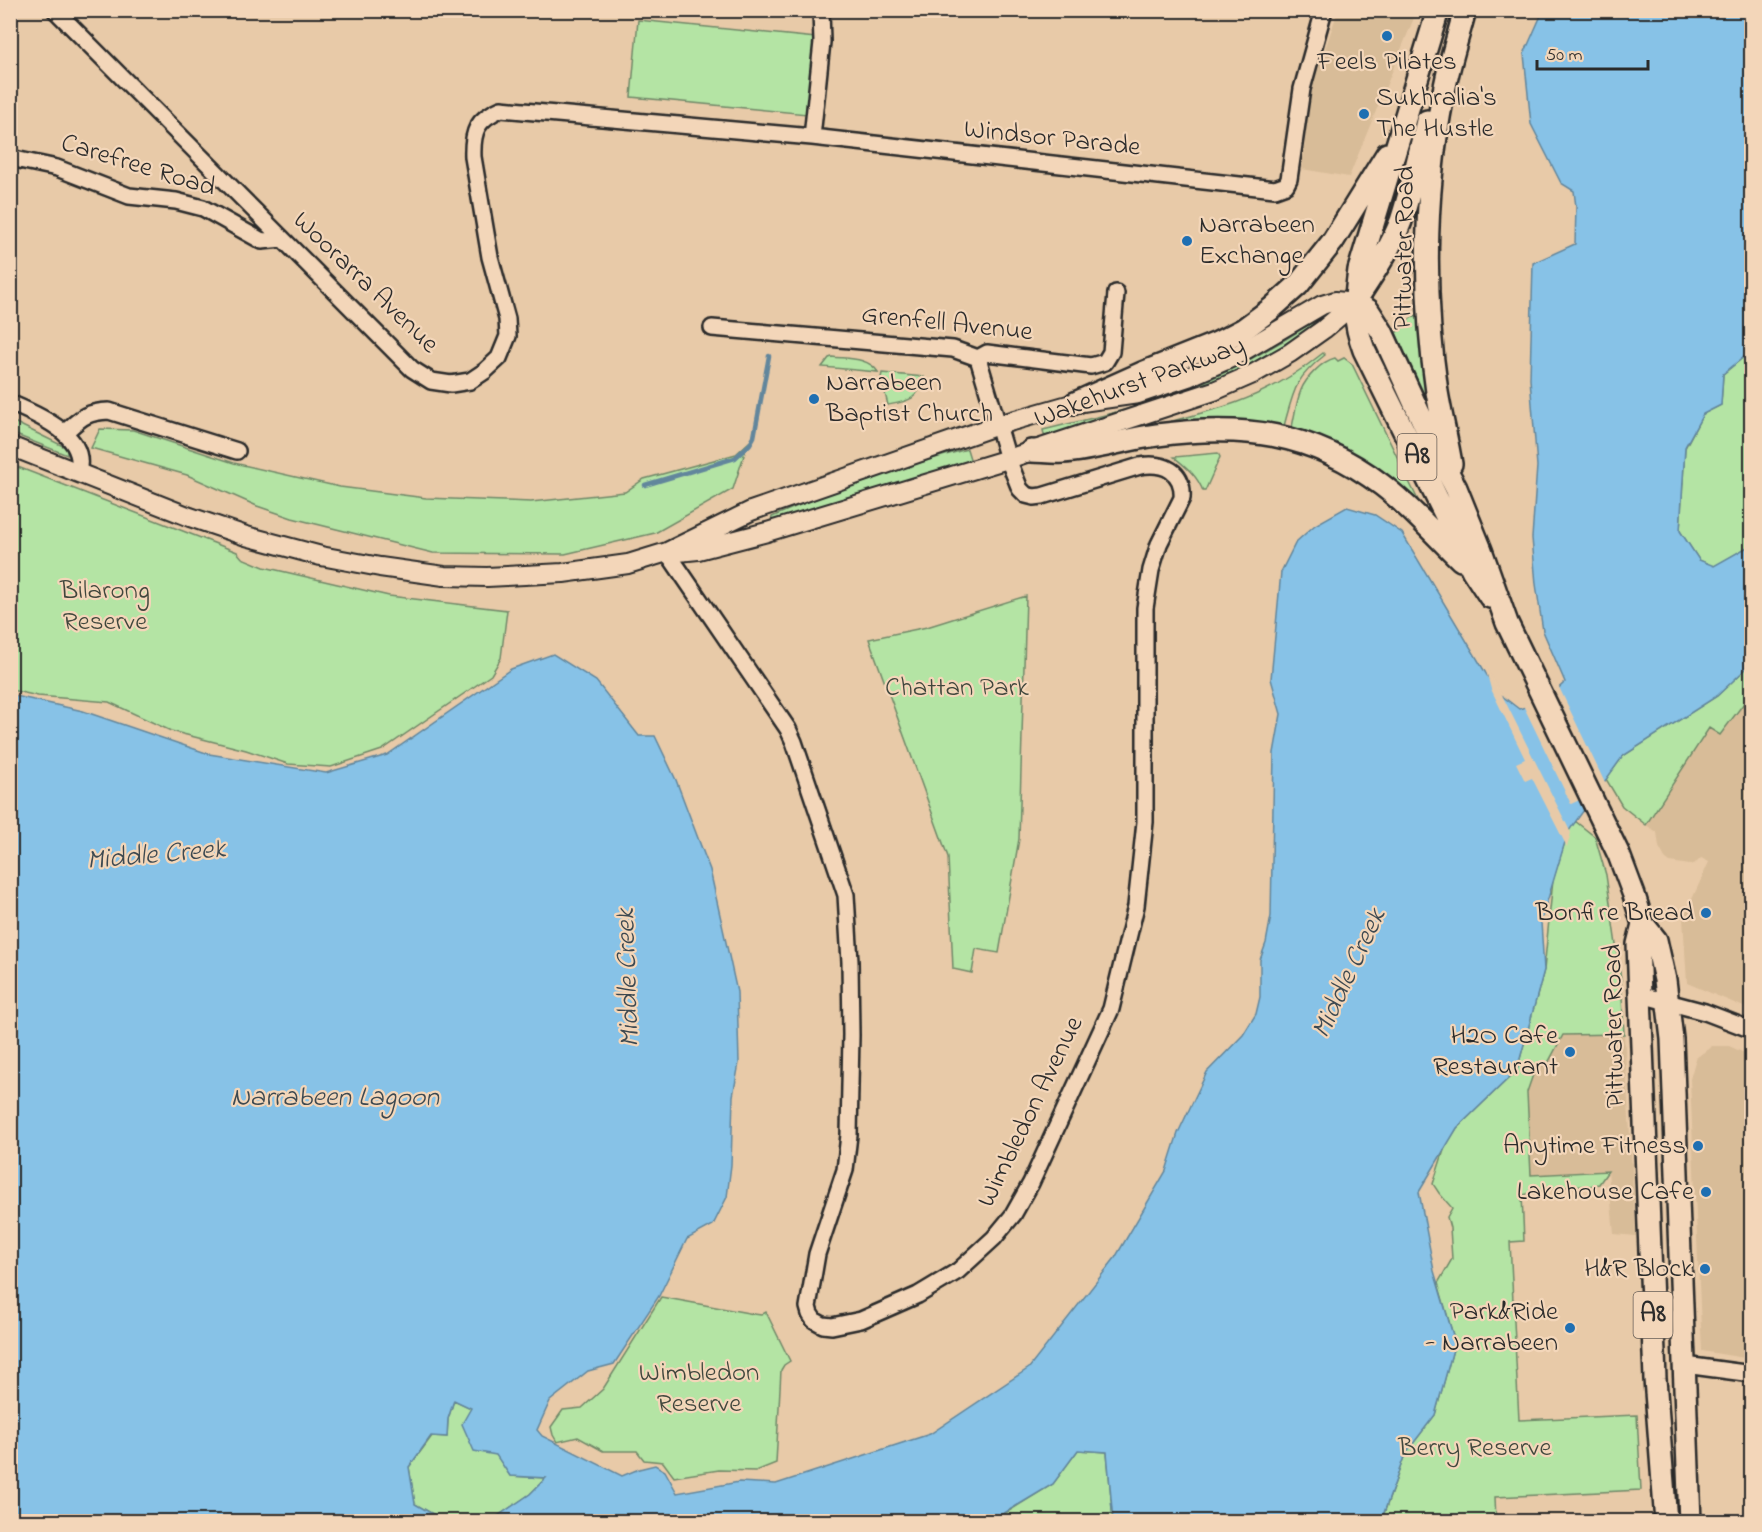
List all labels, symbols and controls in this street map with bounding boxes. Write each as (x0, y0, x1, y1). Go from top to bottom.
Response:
marker: Feels Pilates (1380, 29, 1394, 43)
scale bar (1537, 33, 1648, 71)
place label: Feels Pilates (1316, 43, 1457, 82)
text: 50 m (1546, 43, 1583, 69)
place label: Sukhralia's The Hustle (1376, 79, 1497, 149)
marker: Sukhralia's The Hustle (1357, 107, 1371, 121)
street label: Windsor Parade (962, 110, 1143, 168)
street label: Carefree Road (56, 124, 220, 208)
street label: Pittwater Road (1384, 166, 1426, 330)
street label: Woorarra Avenue (283, 203, 448, 364)
place label: Narrabeen Exchange (1199, 206, 1315, 276)
marker: Narrabeen Exchange (1180, 234, 1194, 248)
street label: Grenfell Avenue (859, 296, 1035, 352)
street label: Wakehurst Parkway (1029, 327, 1251, 439)
place label: Narrabeen Baptist Church (825, 364, 993, 434)
marker: Narrabeen Baptist Church (807, 392, 821, 406)
road number: A8 (1398, 434, 1436, 480)
park label: Bilarong Reserve (59, 572, 150, 642)
park label: Chattan Park (885, 669, 1029, 708)
water label: Middle Creek (85, 829, 229, 882)
place label: Bonfire Bread (1534, 894, 1694, 933)
water label: Middle Creek (1302, 901, 1399, 1046)
water label: Middle Creek (606, 906, 652, 1048)
marker: Bonfire Bread (1699, 906, 1713, 920)
street label: Pittwater Road (1594, 944, 1636, 1108)
street label: Wimbledon Avenue (968, 1009, 1095, 1214)
place label: H2O Cafe Restaurant (1433, 1017, 1559, 1087)
marker: H2O Cafe Restaurant (1563, 1045, 1577, 1059)
water label: Narrabeen Lagoon (231, 1078, 440, 1119)
place label: Anytime Fitness (1503, 1127, 1686, 1166)
marker: Anytime Fitness (1691, 1139, 1705, 1153)
place label: Lakehouse Cafe (1517, 1173, 1695, 1212)
marker: Lakehouse Cafe (1699, 1185, 1713, 1199)
place label: H&R Block (1584, 1250, 1693, 1289)
marker: H&R Block (1698, 1262, 1712, 1276)
road number: A8 (1634, 1292, 1672, 1338)
place label: Park&Ride - Narrabeen (1425, 1293, 1559, 1363)
marker: Park&Ride - Narrabeen (1563, 1321, 1577, 1335)
park label: Wimbledon Reserve (639, 1354, 759, 1424)
park label: Berry Reserve (1397, 1429, 1553, 1468)

